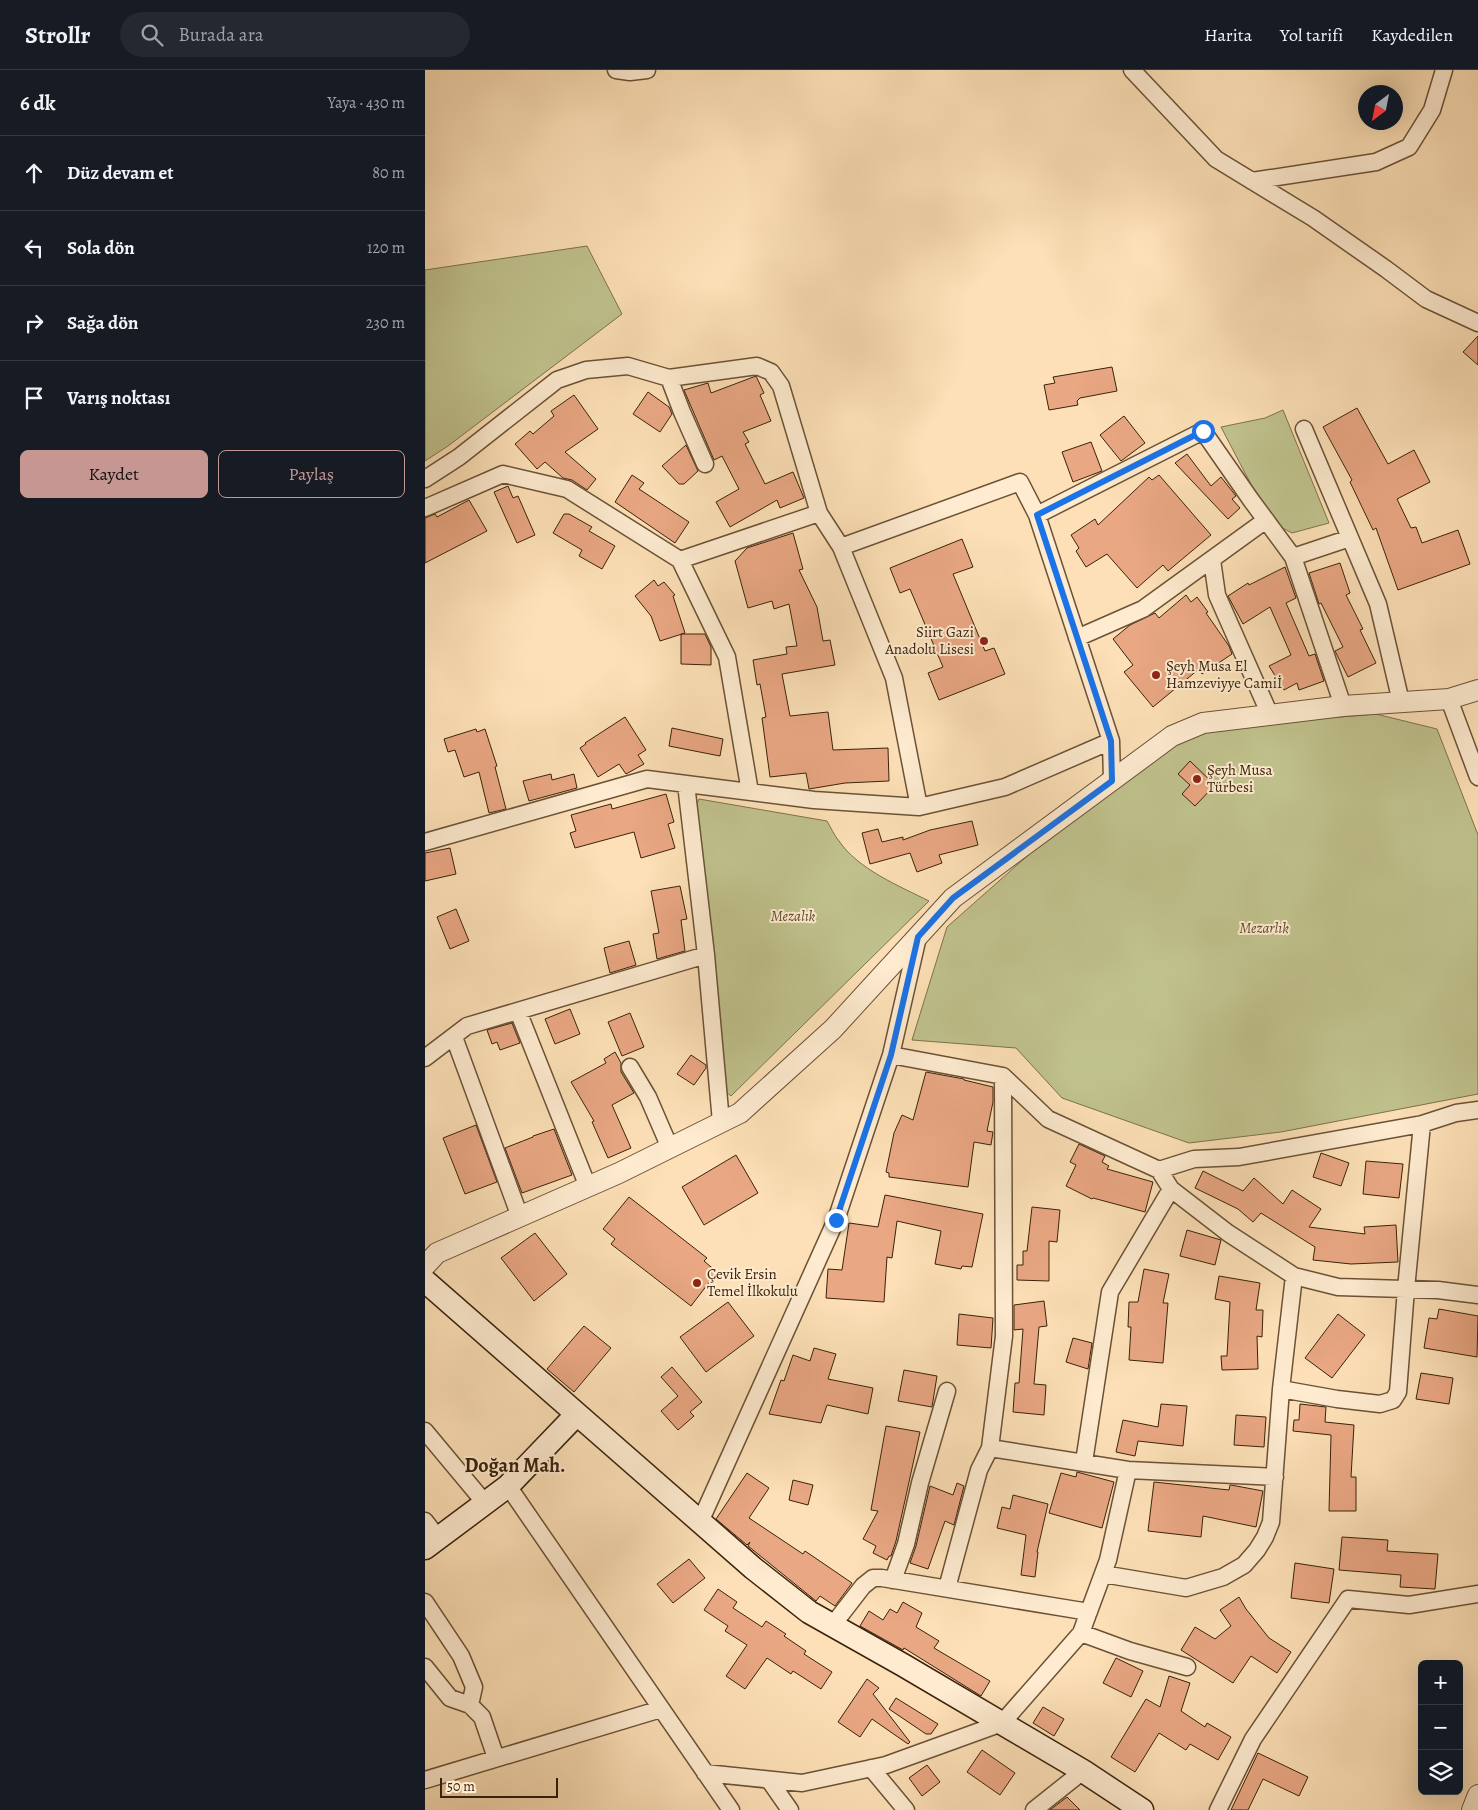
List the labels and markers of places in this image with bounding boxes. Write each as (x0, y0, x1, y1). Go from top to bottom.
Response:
place label: Siirt Gazi Anadolu Lisesi (884, 622, 974, 659)
marker: Siirt Gazi Anadolu Lisesi (978, 635, 990, 647)
place label: Şeyh Musa El Hamzeviyye Camiİ (1166, 656, 1282, 693)
marker: Şeyh Musa El Hamzeviyye Camiİ (1150, 669, 1162, 681)
place label: Şeyh Musa Türbesi (1207, 760, 1273, 797)
marker: Şeyh Musa Türbesi (1191, 773, 1203, 785)
place label: Çevik Ersin Temel İlkokulu (707, 1264, 799, 1301)
marker: Çevik Ersin Temel İlkokulu (691, 1277, 703, 1289)

